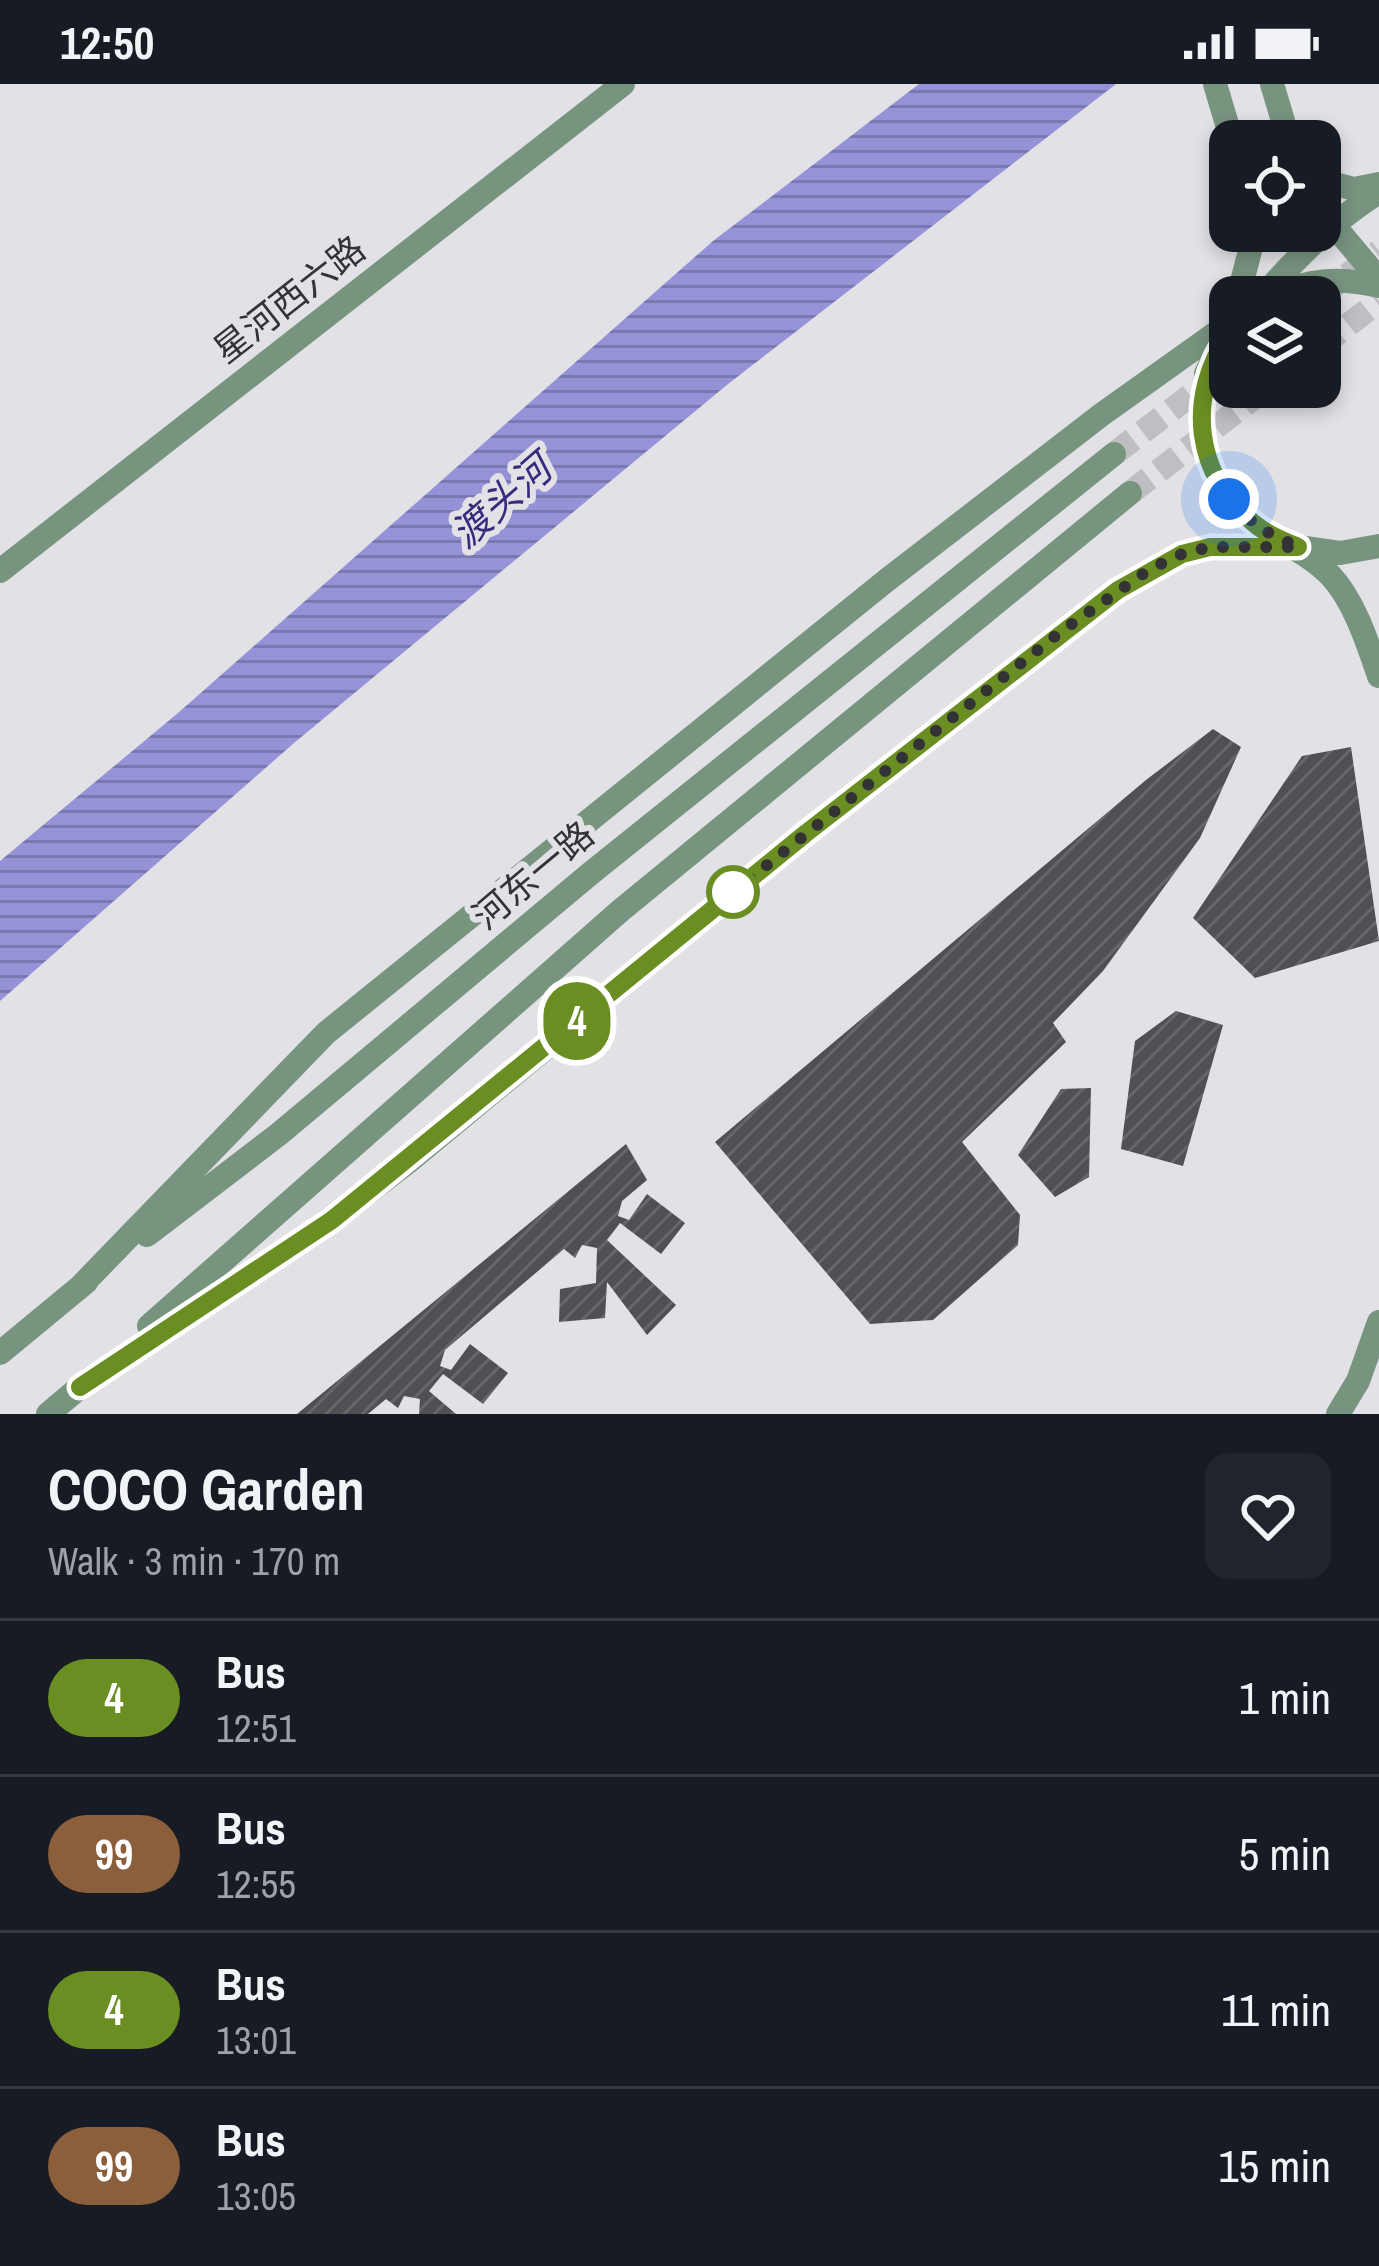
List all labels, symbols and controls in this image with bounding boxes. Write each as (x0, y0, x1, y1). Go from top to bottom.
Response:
text: 12:50 (60, 12, 154, 73)
map controls (1209, 120, 1341, 408)
button: locate (1209, 120, 1341, 252)
street label: 星河西六路 (203, 225, 375, 373)
button: layers (1209, 276, 1341, 408)
water label: 渡头河 (440, 438, 567, 559)
your location (1199, 469, 1259, 529)
street label: 河东一路 (462, 810, 604, 940)
unlabelled marker (708, 867, 758, 917)
line badge: 4 (538, 982, 616, 1060)
text: 4 (567, 993, 587, 1049)
text: COCO Garden (48, 1451, 365, 1528)
button: heart (1205, 1453, 1331, 1579)
text: Walk · 3 min · 170 m (48, 1535, 340, 1587)
text: Bus (216, 1641, 286, 1702)
text: 1 min (1239, 1667, 1331, 1728)
text: 4 (104, 1670, 124, 1726)
text: 12:51 (216, 1702, 296, 1754)
text: Bus (216, 1797, 286, 1858)
text: 5 min (1239, 1823, 1331, 1884)
text: 99 (95, 1826, 133, 1882)
text: 12:55 (216, 1858, 296, 1910)
text: Bus (216, 1953, 286, 2014)
text: 11 min (1221, 1979, 1331, 2040)
text: 4 (104, 1982, 124, 2038)
text: 13:01 (216, 2014, 296, 2066)
text: Bus (216, 2109, 286, 2170)
text: 15 min (1218, 2135, 1331, 2196)
text: 99 (95, 2138, 133, 2194)
text: 13:05 (216, 2170, 296, 2222)

